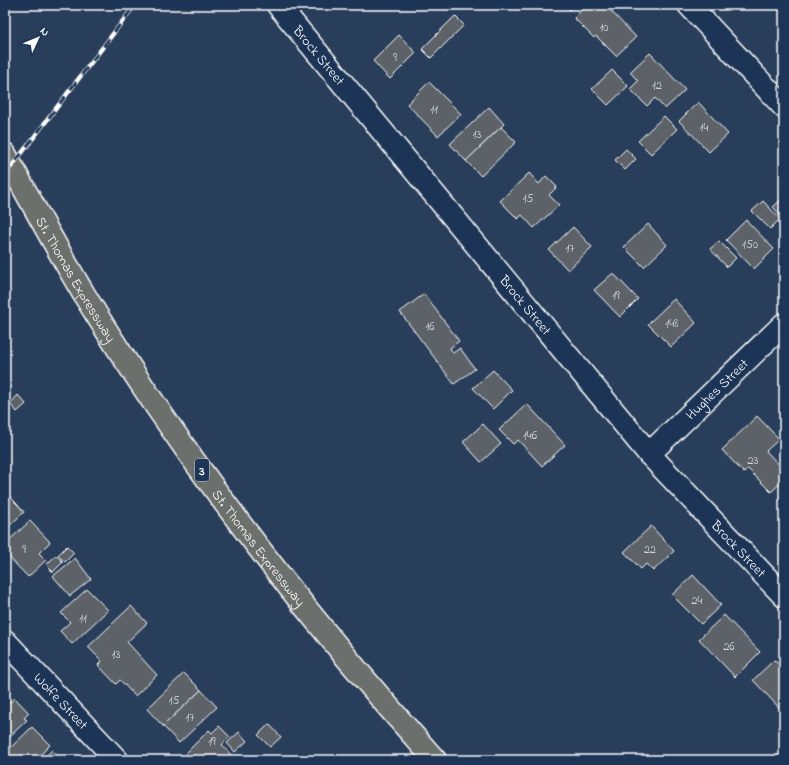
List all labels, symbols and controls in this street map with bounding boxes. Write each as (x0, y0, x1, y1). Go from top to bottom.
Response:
north arrow (18, 18, 58, 58)
house number: 10 (599, 19, 609, 37)
street label: Brock Street (286, 21, 350, 91)
text: N (36, 24, 53, 40)
house number: 9 (393, 49, 397, 67)
house number: 12 (652, 77, 662, 95)
house number: 11 (430, 101, 438, 119)
house number: 14 (700, 119, 708, 137)
house number: 13 (473, 126, 481, 144)
house number: 15 (523, 190, 533, 208)
street label: St. Thomas Expressway (29, 213, 120, 348)
house number: 150 (742, 236, 758, 254)
house number: 17 (566, 240, 574, 258)
street label: Brock Street (493, 271, 556, 341)
house number: 19 (612, 287, 620, 305)
house number: 148 (665, 315, 679, 333)
house number: 16 (425, 318, 435, 336)
street label: Hughes Street (681, 354, 754, 425)
house number: 146 (523, 427, 538, 445)
house number: 23 (748, 452, 759, 470)
road number: 3 (195, 459, 209, 481)
street label: St. Thomas Expressway (206, 485, 310, 612)
street label: Brock Street (705, 516, 771, 583)
house number: 9 (22, 541, 26, 559)
house number: 22 (644, 541, 656, 559)
house number: 24 (692, 592, 703, 610)
house number: 11 (79, 610, 87, 628)
house number: 26 (723, 638, 735, 656)
house number: 13 (112, 646, 120, 664)
street label: Wolfe Street (28, 668, 93, 735)
house number: 15 (169, 692, 179, 710)
house number: 17 (186, 709, 194, 727)
house number: 19 (208, 733, 216, 751)

